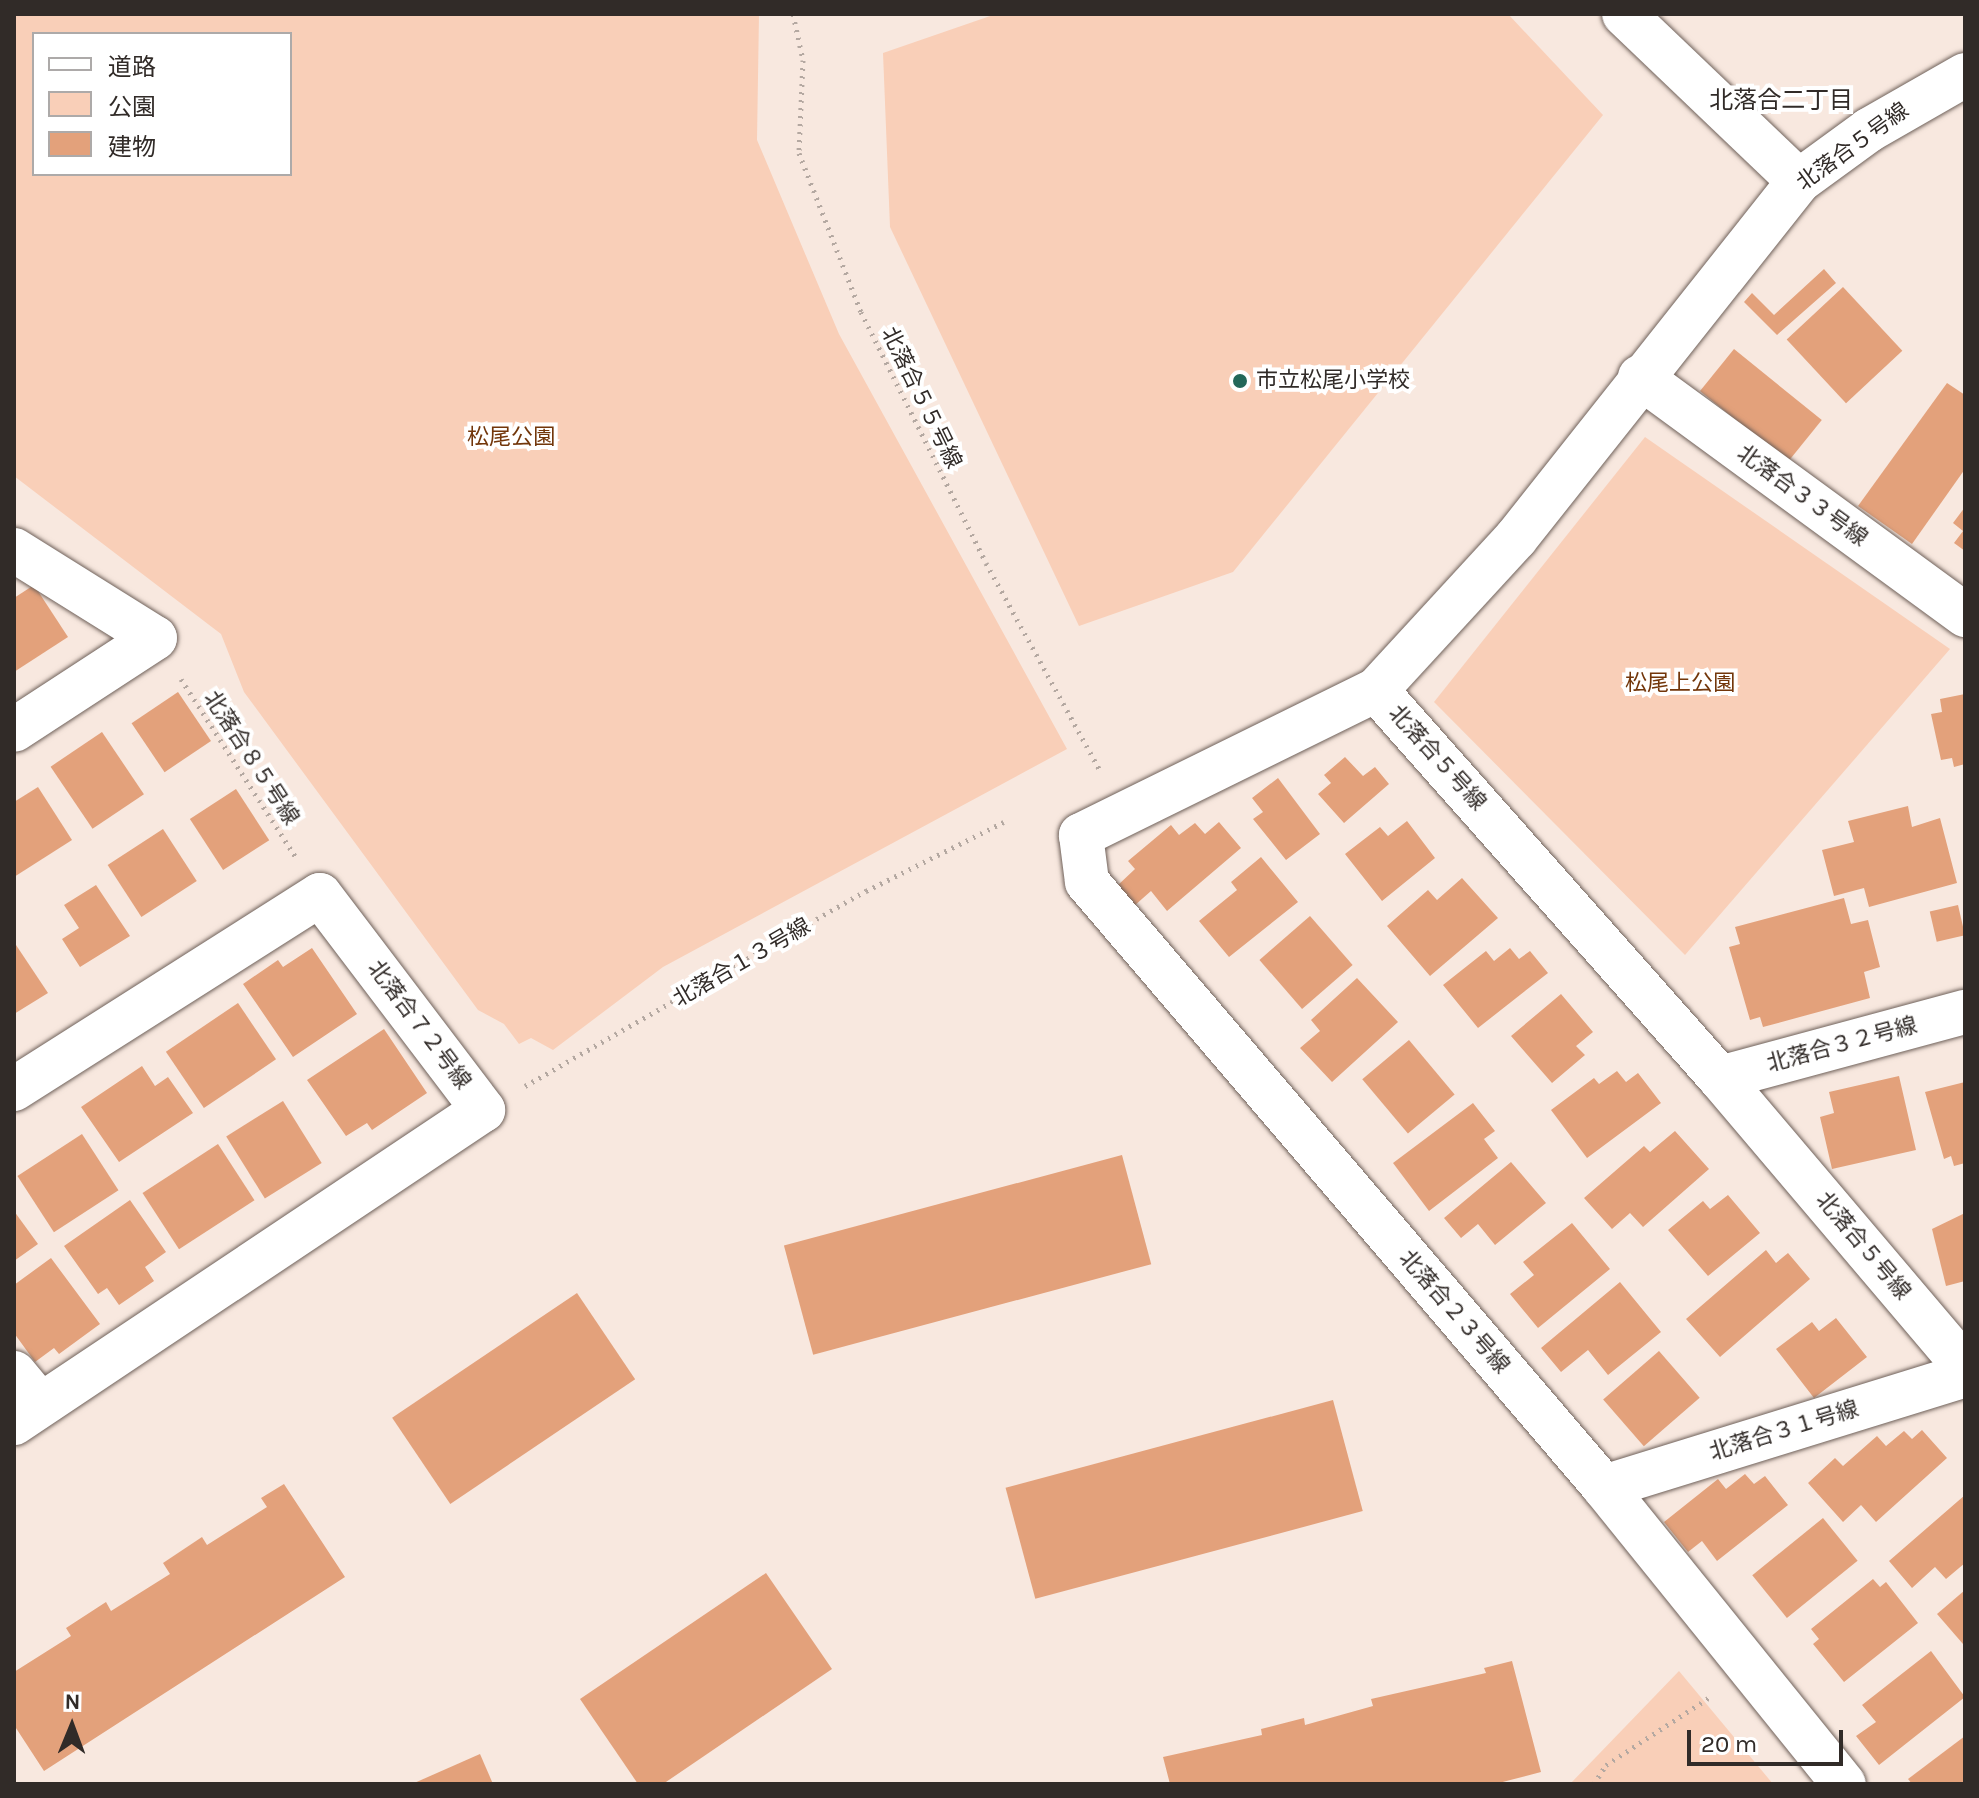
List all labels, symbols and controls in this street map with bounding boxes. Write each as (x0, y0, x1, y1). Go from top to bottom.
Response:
legend (32, 32, 292, 176)
text: 道路 (108, 53, 156, 81)
district label: 北落合二丁目 (1709, 87, 1853, 115)
text: 公園 (108, 93, 156, 121)
street label: 北落合５号線 (1792, 98, 1914, 196)
text: 建物 (108, 133, 156, 161)
street label: 北落合５５号線 (875, 323, 967, 473)
place label: 市立松尾小学校 (1256, 368, 1410, 394)
marker: 市立松尾小学校 (1231, 372, 1249, 390)
park label: 松尾公園 (467, 425, 555, 451)
street label: 北落合３３号線 (1732, 440, 1872, 552)
park label: 松尾上公園 (1625, 671, 1735, 697)
street label: 北落合８５号線 (198, 686, 304, 830)
street label: 北落合５号線 (1383, 700, 1491, 816)
street label: 北落合１３号線 (669, 913, 815, 1013)
street label: 北落合７２号線 (362, 956, 476, 1094)
street label: 北落合３２号線 (1764, 1012, 1920, 1078)
street label: 北落合５号線 (1810, 1187, 1916, 1305)
street label: 北落合２３号線 (1394, 1245, 1514, 1379)
street label: 北落合３１号線 (1707, 1396, 1861, 1466)
north arrow (32, 1686, 112, 1766)
text: N (64, 1689, 81, 1715)
scale bar (1691, 1714, 1847, 1764)
text: 20 m (1701, 1730, 1757, 1758)

